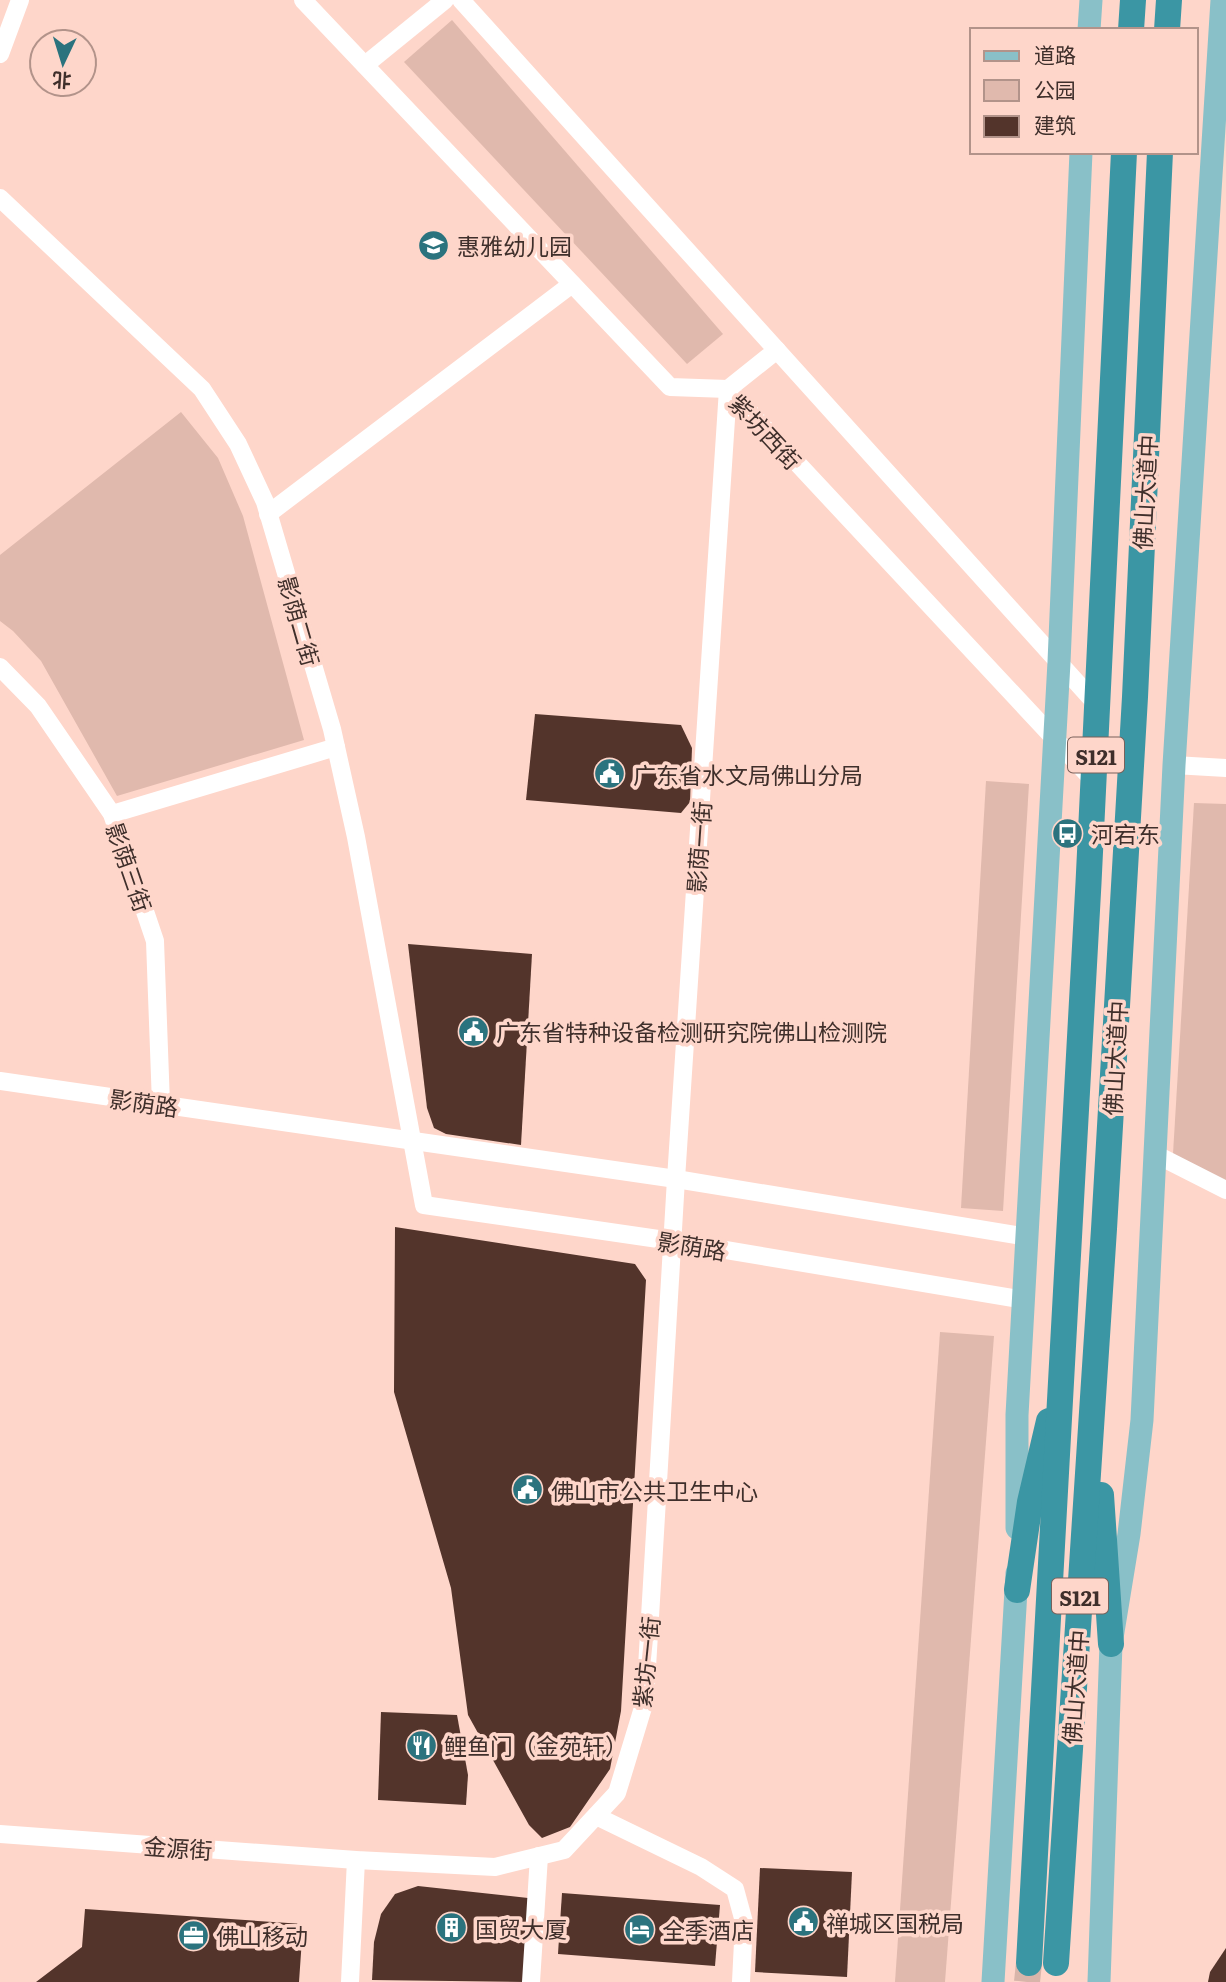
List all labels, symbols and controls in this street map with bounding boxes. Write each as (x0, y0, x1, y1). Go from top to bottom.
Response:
north arrow (28, 28, 98, 98)
legend (970, 28, 1198, 154)
text: 道路 (1034, 38, 1076, 69)
text: 北 (51, 66, 72, 96)
text: 公园 (1034, 73, 1076, 104)
text: 建筑 (1034, 108, 1076, 139)
school or university icon: 惠雅幼儿园 (417, 228, 451, 262)
place label: 惠雅幼儿园 (457, 228, 572, 262)
street label: 紫坊西街 (722, 386, 810, 476)
street label: 佛山大道中 (1124, 434, 1164, 550)
street label: 影荫二街 (271, 572, 329, 670)
road number: S121 (1068, 738, 1124, 772)
public building icon: 广东省水文局佛山分局 (593, 757, 627, 791)
place label: 广东省水文局佛山分局 (633, 757, 863, 791)
street label: 影荫一街 (678, 800, 718, 894)
bus stop icon: 河宕东 (1051, 816, 1085, 850)
place label: 河宕东 (1091, 816, 1160, 850)
street label: 影荫三街 (99, 818, 161, 916)
street label: 佛山大道中 (1094, 1000, 1134, 1116)
public building icon: 广东省特种设备检测研究院佛山检测院 (456, 1014, 490, 1048)
place label: 广东省特种设备检测研究院佛山检测院 (496, 1014, 887, 1048)
street label: 影荫路 (107, 1080, 181, 1124)
street label: 影荫路 (655, 1223, 729, 1267)
public building icon: 佛山市公共卫生中心 (511, 1473, 545, 1507)
place label: 佛山市公共卫生中心 (551, 1473, 758, 1507)
road number: S121 (1052, 1578, 1108, 1614)
street label: 紫坊一街 (623, 1614, 667, 1710)
street label: 佛山大道中 (1053, 1628, 1095, 1746)
restaurant icon: 鲤鱼门（金苑轩） (404, 1728, 438, 1762)
place label: 鲤鱼门（金苑轩） (444, 1728, 628, 1762)
street label: 金源街 (142, 1828, 214, 1866)
public building icon: 禅城区国税局 (786, 1905, 820, 1939)
place label: 禅城区国税局 (826, 1905, 964, 1939)
building icon: 国贸大厦 (435, 1911, 469, 1945)
place label: 国贸大厦 (475, 1911, 567, 1945)
hotel icon: 全季酒店 (622, 1912, 656, 1946)
place label: 全季酒店 (662, 1912, 754, 1946)
office icon: 佛山移动 (176, 1918, 210, 1952)
place label: 佛山移动 (216, 1918, 308, 1952)

